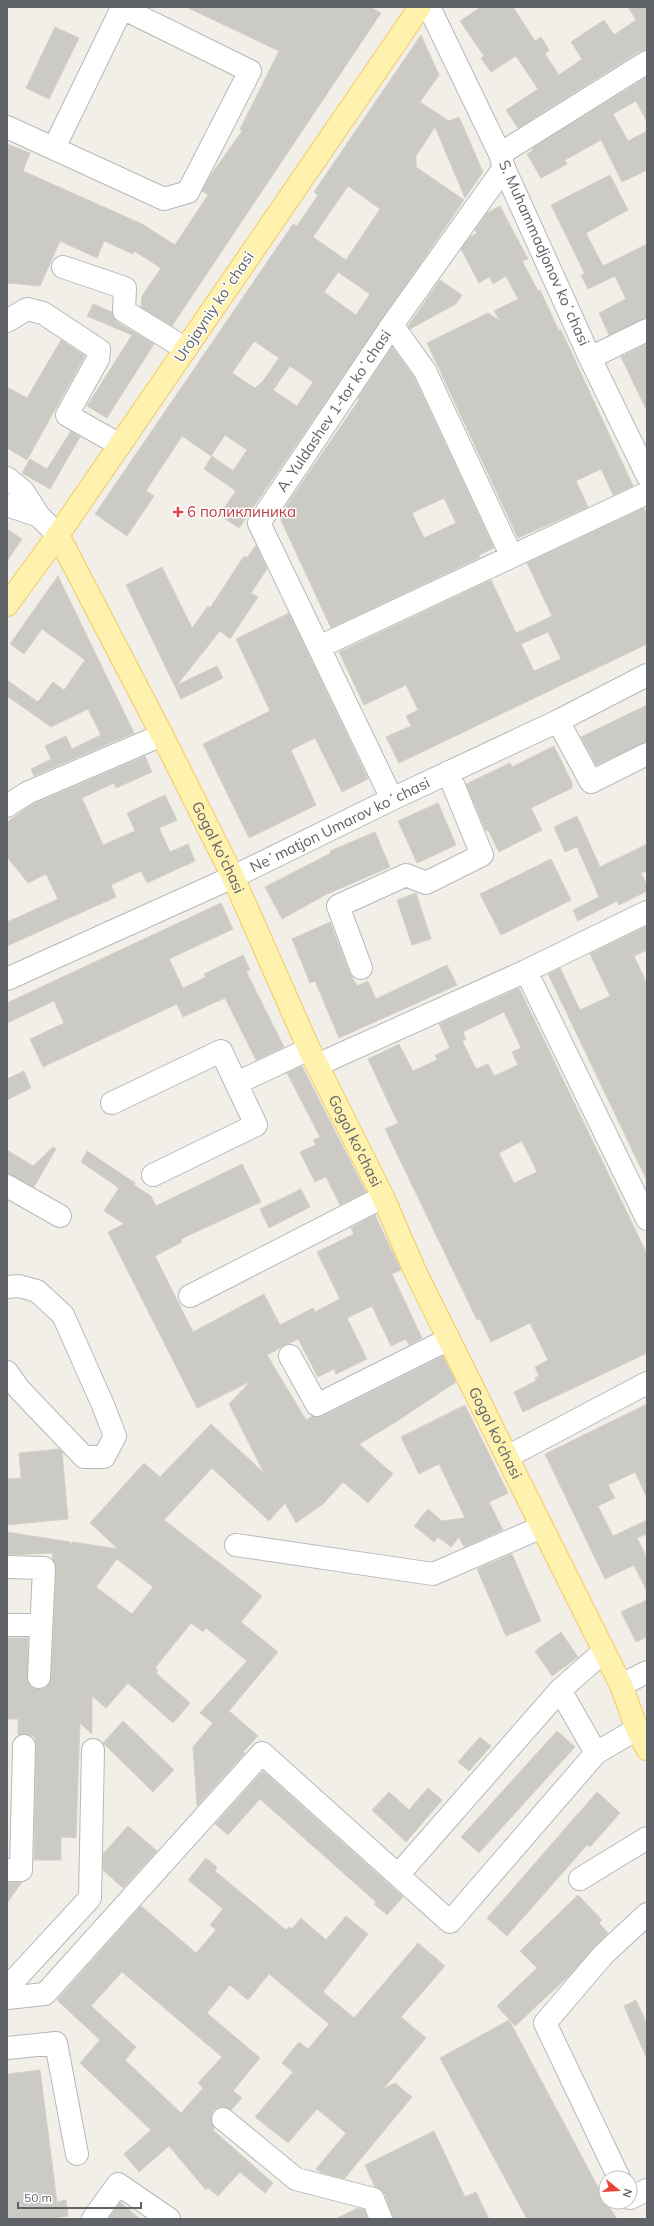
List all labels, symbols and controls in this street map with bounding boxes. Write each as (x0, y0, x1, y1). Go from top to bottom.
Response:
street label: S. Muhammadjonov koʻchasi (495, 157, 594, 349)
street label: Urоjayniy koʻchasi (169, 248, 258, 366)
street label: A. Yuldashev 1-tor koʻchasi (272, 326, 395, 495)
place label: 6 поликлиника (187, 502, 296, 521)
marker: 6 поликлиника (172, 506, 184, 518)
street label: Neʻmatjon Umarov koʻchasi (247, 773, 433, 876)
street label: Gogol ko'chasi (188, 798, 249, 896)
street label: Gogol ko'chasi (324, 1092, 386, 1190)
street label: Gogol ko'chasi (465, 1384, 526, 1482)
north arrow (598, 2170, 638, 2210)
scale bar (18, 2184, 141, 2210)
text: N (620, 2187, 635, 2199)
text: 50 m (24, 2190, 52, 2205)

